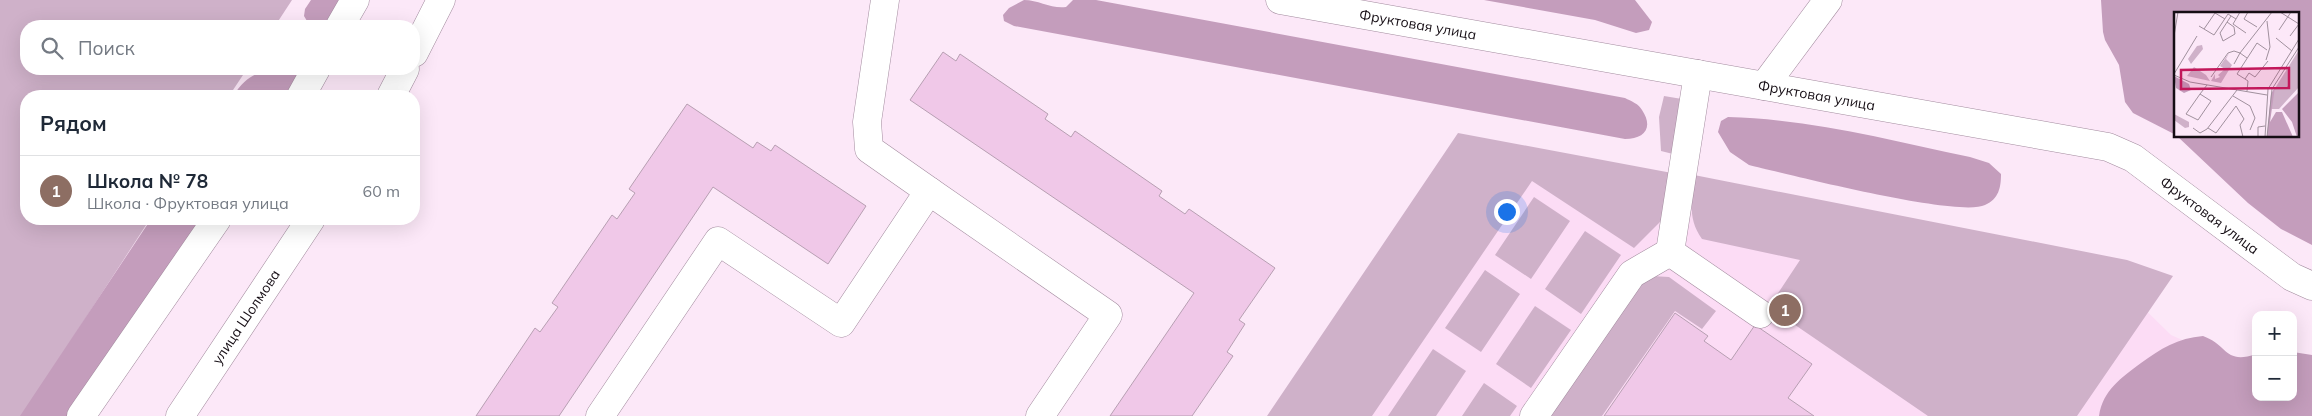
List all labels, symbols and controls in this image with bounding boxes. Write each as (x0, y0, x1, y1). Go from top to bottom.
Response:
street label: Фруктовая улица (1358, 5, 1478, 44)
inset map (2174, 12, 2300, 138)
search box (20, 20, 420, 75)
icon: search (38, 34, 66, 62)
text: Поиск (78, 36, 135, 60)
street label: Фруктовая улица (1757, 76, 1877, 115)
text: Рядом (40, 110, 107, 136)
text: Школа № 78 (87, 169, 208, 193)
street label: Фруктовая улица (2157, 173, 2263, 258)
text: 1 (51, 181, 61, 201)
text: 60 m (363, 181, 400, 201)
text: Школа · Фруктовая улица (87, 193, 289, 213)
your location (1494, 199, 1520, 225)
street label: улица Шолмова (208, 266, 284, 368)
pin: 1 (1769, 291, 1801, 329)
map controls (2252, 311, 2297, 401)
button: + (2252, 311, 2297, 356)
button: − (2252, 356, 2297, 401)

